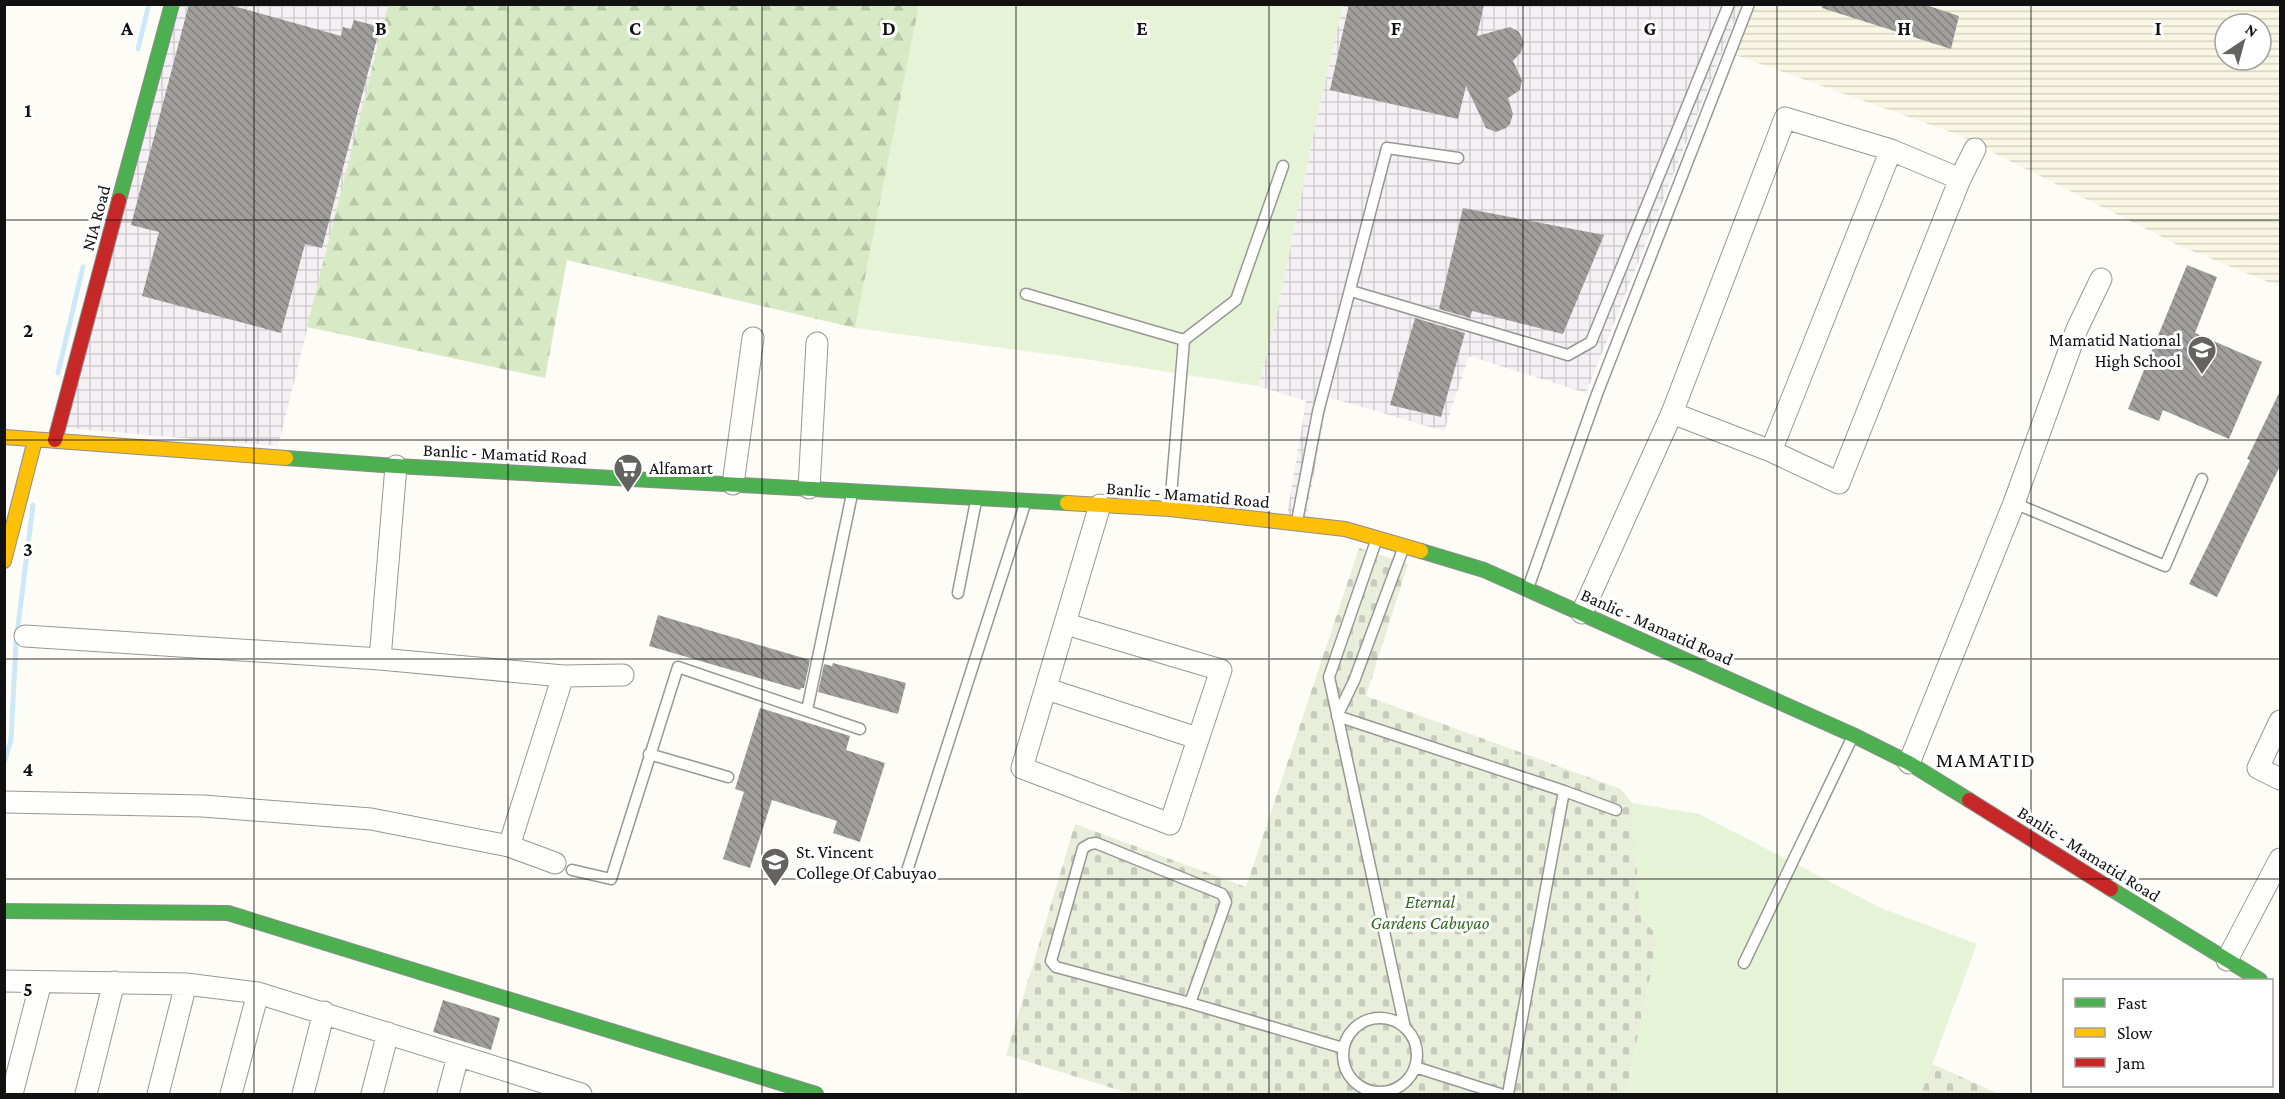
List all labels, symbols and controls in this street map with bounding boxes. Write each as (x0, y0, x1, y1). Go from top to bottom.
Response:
north arrow (2213, 12, 2273, 72)
text: A (120, 17, 134, 39)
text: B (375, 17, 387, 39)
text: C (629, 17, 641, 39)
text: D (882, 17, 896, 39)
text: E (1136, 17, 1148, 39)
text: F (1391, 17, 1402, 39)
text: G (1644, 17, 1657, 39)
text: H (1897, 17, 1911, 39)
text: I (2155, 17, 2162, 39)
text: N (2242, 20, 2261, 40)
text: 1 (24, 99, 32, 121)
street label: NIA Road (78, 182, 115, 253)
text: 2 (23, 319, 33, 341)
place label: Mamatid National High School (2049, 330, 2181, 371)
school or university icon: Mamatid National High School (2186, 334, 2218, 376)
street label: Banlic - Mamatid Road (423, 440, 588, 468)
supermarket icon: Alfamart (612, 452, 644, 494)
place label: Alfamart (649, 458, 714, 478)
street label: Banlic - Mamatid Road (1105, 478, 1271, 512)
text: 3 (23, 538, 33, 560)
street label: Banlic - Mamatid Road (1578, 584, 1737, 670)
district label: MAMATID (1936, 748, 2036, 772)
text: 4 (23, 758, 34, 780)
street label: Banlic - Mamatid Road (2014, 802, 2164, 906)
place label: St. Vincent College Of Cabuyao (796, 842, 937, 883)
school or university icon: St. Vincent College Of Cabuyao (759, 846, 791, 888)
park label: Eternal Gardens Cabuyao (1371, 892, 1490, 933)
text: 5 (23, 978, 33, 1000)
legend (2063, 979, 2273, 1087)
text: Fast (2117, 993, 2148, 1013)
text: Slow (2117, 1023, 2153, 1043)
text: Jam (2115, 1053, 2146, 1073)

